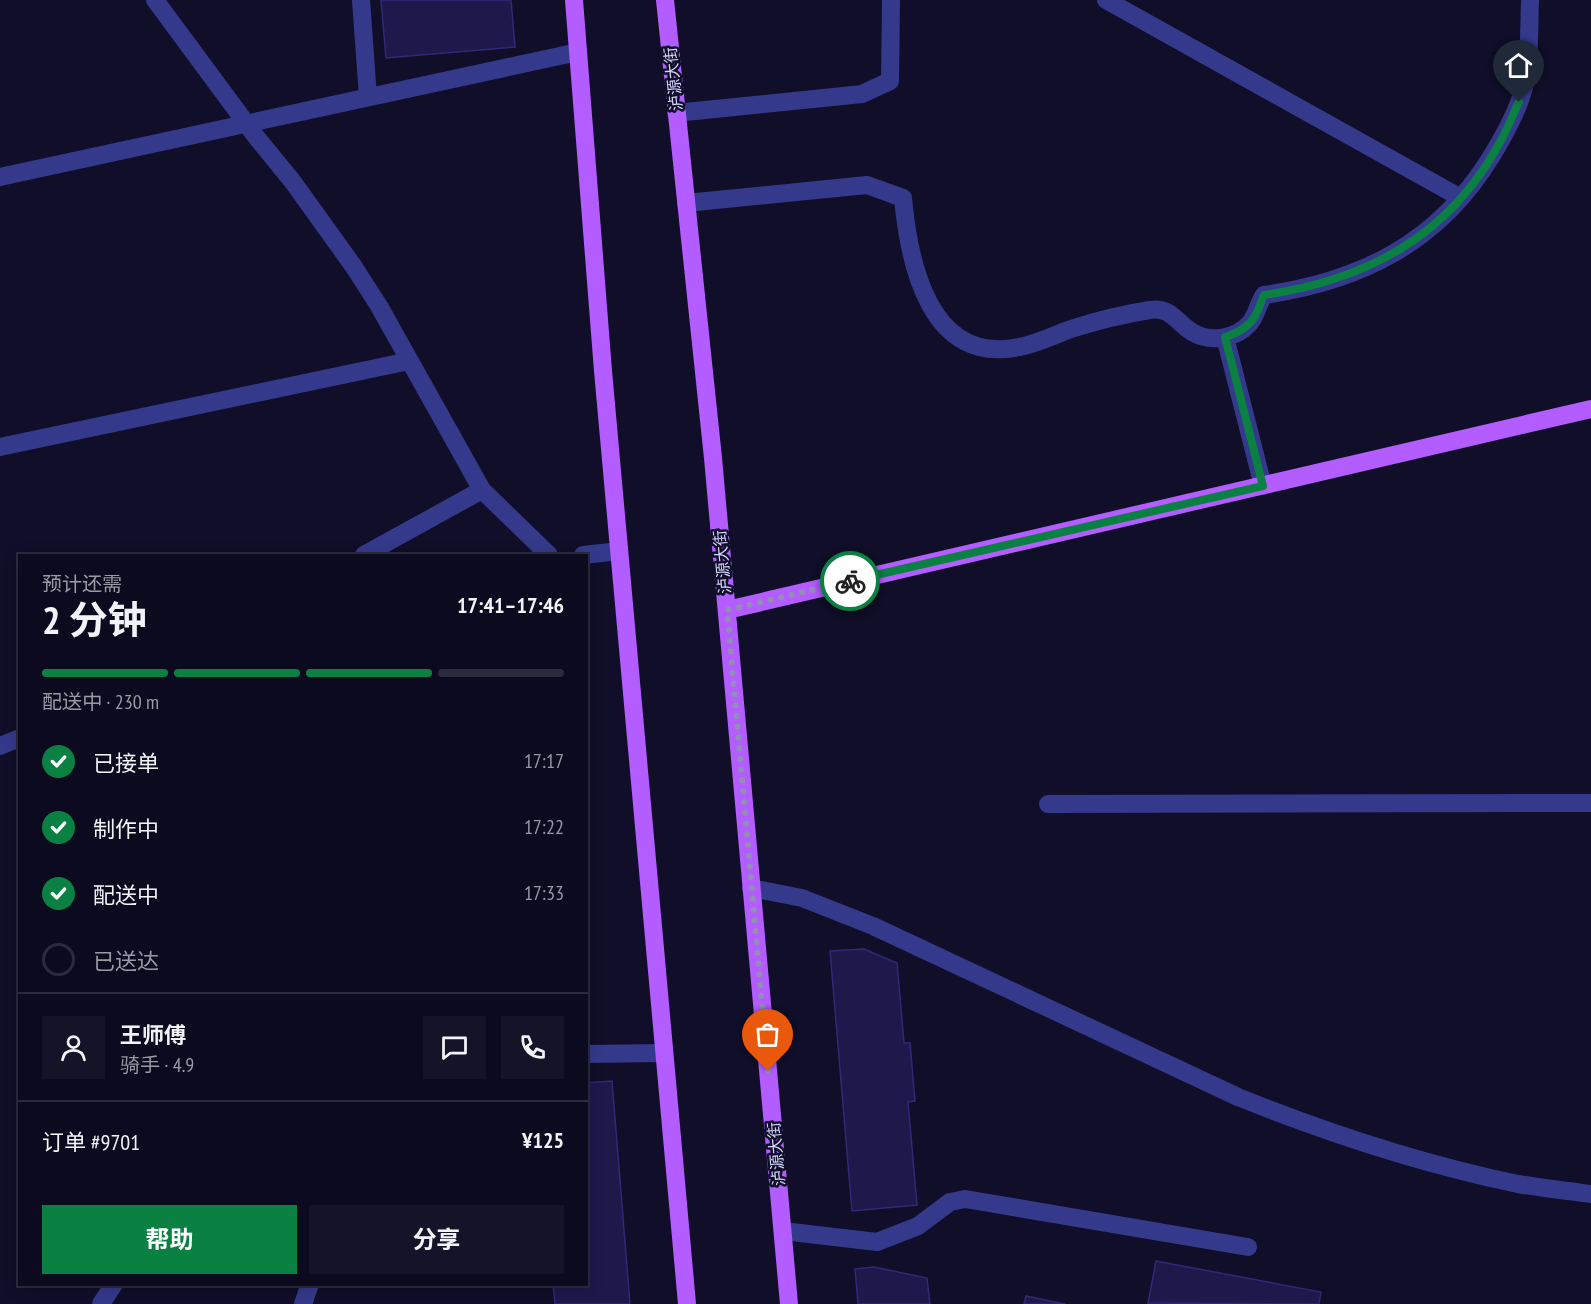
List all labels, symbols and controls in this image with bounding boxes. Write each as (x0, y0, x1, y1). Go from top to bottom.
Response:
pin (1493, 40, 1544, 102)
street label: 泸源大街 (660, 46, 686, 112)
icon: home (1502, 49, 1535, 82)
street label: 泸源大街 (709, 529, 735, 595)
courier (820, 551, 880, 611)
icon: bike (834, 565, 867, 598)
text: 预计还需 (42, 571, 122, 597)
text: 17:41–17:46 (457, 591, 564, 619)
text: 2 分钟 (42, 594, 147, 645)
text: 配送中 · 230 m (42, 689, 159, 715)
icon: check (42, 745, 75, 778)
text: 17:17 (524, 748, 564, 774)
text: 已接单 (93, 749, 159, 777)
icon: check (42, 811, 75, 844)
text: 17:22 (524, 814, 564, 840)
text: 制作中 (93, 815, 159, 843)
icon: check (42, 877, 75, 910)
text: 17:33 (524, 880, 564, 906)
text: 配送中 (93, 881, 159, 909)
text: 已送达 (93, 947, 159, 975)
pin (742, 1009, 793, 1071)
button: person (42, 1016, 105, 1079)
button: chat (423, 1016, 486, 1079)
button: phone (501, 1016, 564, 1079)
icon: bag (751, 1018, 784, 1051)
text: 王师傅 (120, 1021, 186, 1049)
text: 骑手 · 4.9 (120, 1052, 194, 1078)
street label: 泸源大街 (763, 1121, 789, 1187)
text: ¥125 (522, 1126, 564, 1154)
text: 订单 #9701 (42, 1128, 140, 1156)
button: 帮助 (42, 1205, 297, 1274)
button: 分享 (309, 1205, 564, 1274)

